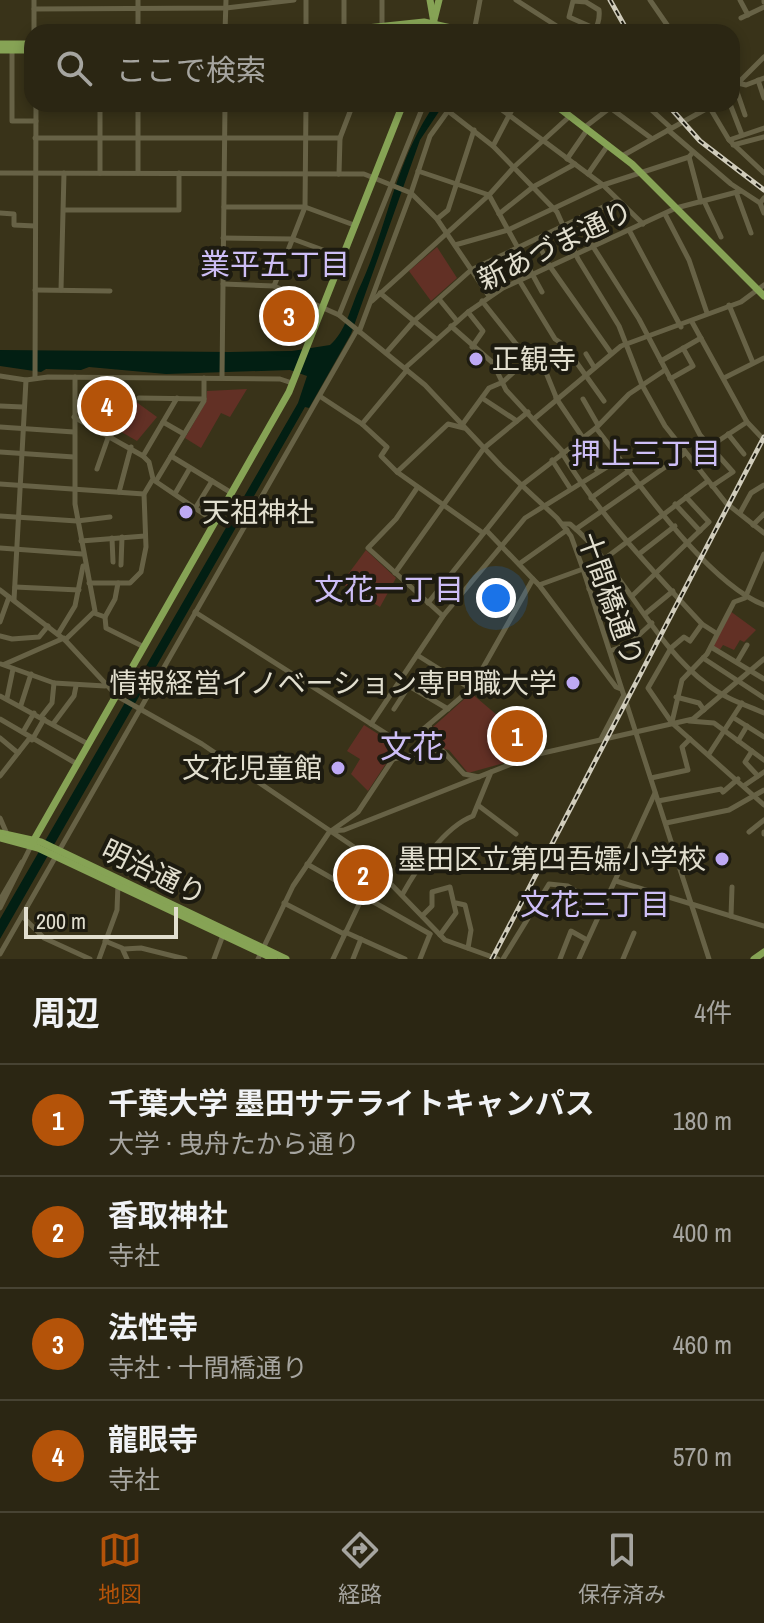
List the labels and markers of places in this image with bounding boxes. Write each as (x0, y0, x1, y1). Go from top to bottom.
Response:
pin: 3 (263, 286, 315, 346)
place label: 正観寺 (492, 340, 576, 378)
marker: 正観寺 (467, 350, 485, 368)
pin: 4 (81, 376, 133, 436)
place label: 天祖神社 (202, 493, 314, 531)
marker: 天祖神社 (177, 503, 195, 521)
place label: 情報経営イノベーション専門職大学 (110, 664, 557, 702)
marker: 情報経営イノベーション専門職大学 (564, 674, 582, 692)
pin: 1 (491, 706, 543, 766)
place label: 文花児童館 (182, 749, 322, 787)
marker: 文花児童館 (329, 759, 347, 777)
place label: 墨田区立第四吾嬬小学校 (398, 840, 706, 878)
pin: 2 (337, 845, 389, 905)
marker: 墨田区立第四吾嬬小学校 (713, 850, 731, 868)

